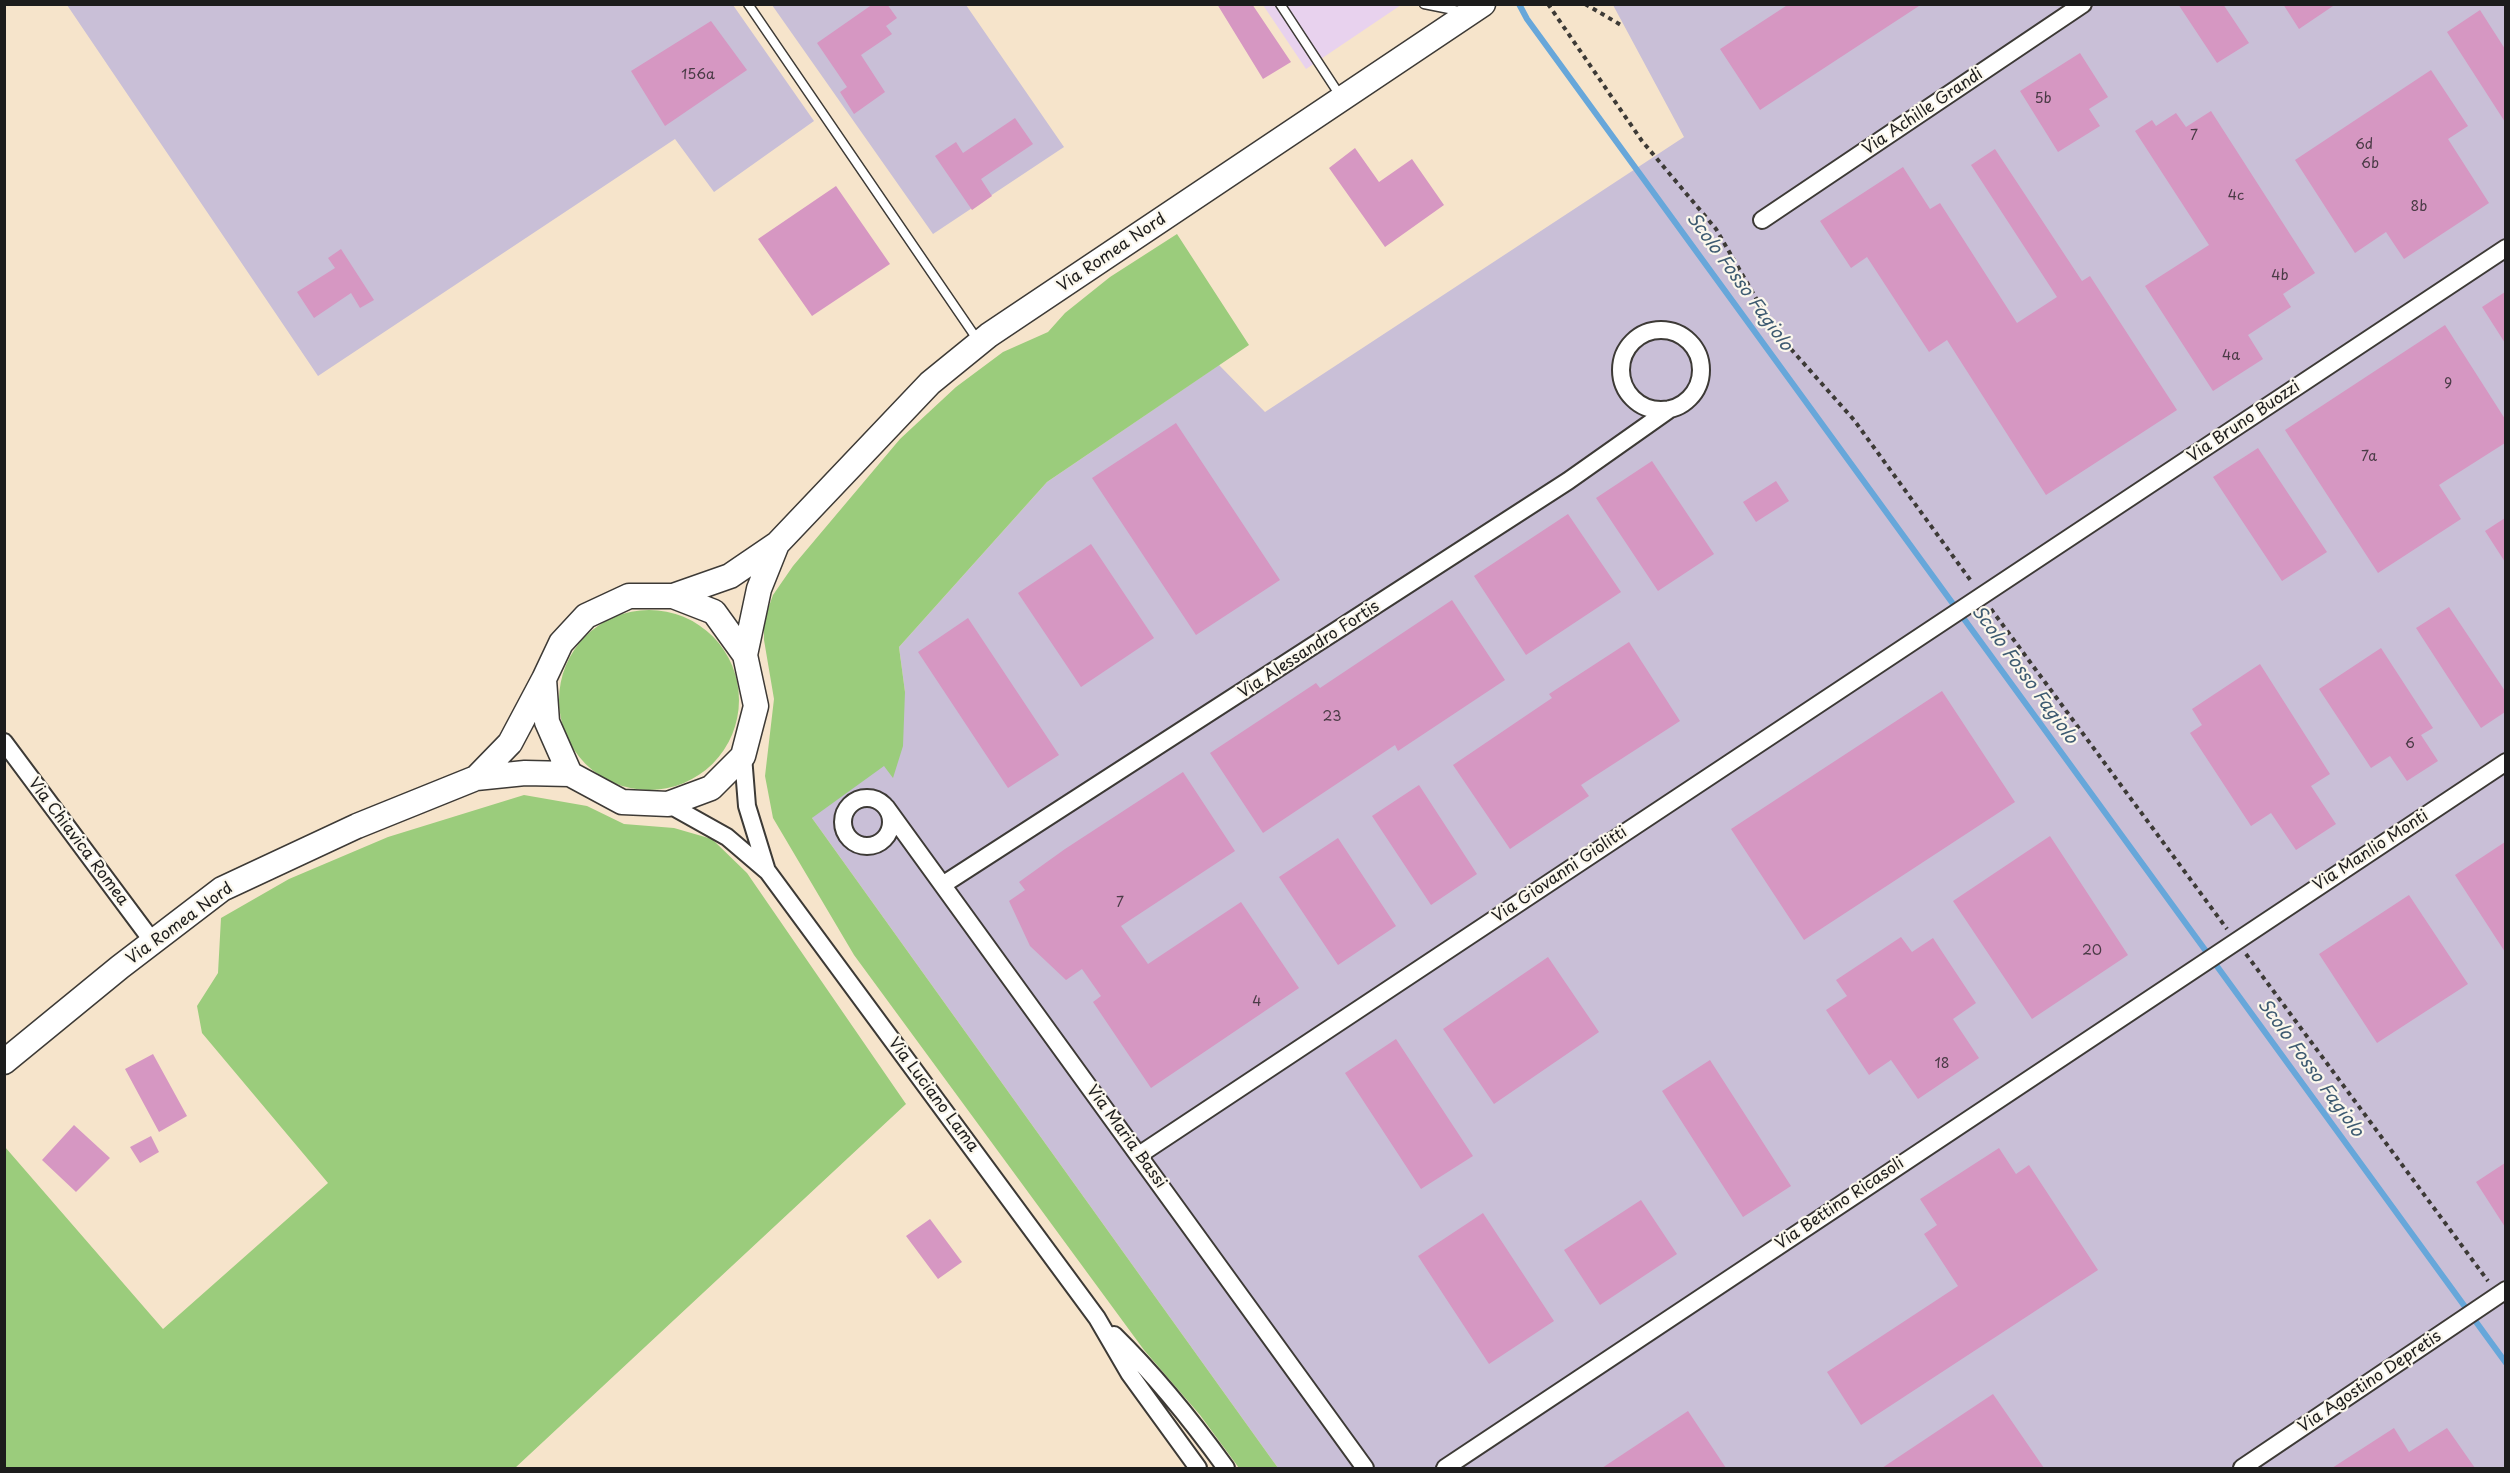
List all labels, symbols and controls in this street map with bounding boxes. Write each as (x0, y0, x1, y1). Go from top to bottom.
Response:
street label: Via Achille Grandi (1859, 65, 1987, 159)
house number: 156a (681, 67, 715, 83)
house number: 5b (2034, 91, 2052, 107)
house number: 7 (2190, 128, 2198, 144)
house number: 6d (2355, 137, 2373, 153)
house number: 6b (2361, 156, 2379, 172)
house number: 4c (2228, 188, 2244, 204)
house number: 8b (2411, 199, 2427, 215)
water label: Scolo Fosso Fagiolo (1682, 209, 1796, 355)
street label: Via Romea Nord (1054, 210, 1170, 296)
house number: 4b (2271, 268, 2289, 284)
house number: 4a (2222, 348, 2240, 364)
house number: 9 (2444, 376, 2452, 392)
street label: Via Bruno Buozzi (2184, 377, 2304, 467)
house number: 7a (2361, 449, 2377, 465)
street label: Via Alessandro Fortis (1235, 597, 1383, 703)
water label: Scolo Fosso Fagiolo (1967, 602, 2081, 748)
house number: 23 (1323, 709, 1341, 725)
house number: 6 (2405, 736, 2415, 752)
street label: Via Chiavica Romea (24, 774, 132, 910)
street label: Via Manlio Monti (2310, 807, 2432, 895)
street label: Via Giovanni Giolitti (1489, 823, 1631, 927)
street label: Via Romea Nord (123, 879, 237, 969)
house number: 7 (1116, 895, 1124, 911)
house number: 20 (2082, 943, 2102, 959)
house number: 4 (1252, 994, 1262, 1010)
water label: Scolo Fosso Fagiolo (2253, 995, 2367, 1141)
street label: Via Luciano Lama (884, 1034, 982, 1156)
house number: 18 (1934, 1056, 1950, 1072)
street label: Via Maria Bassi (1082, 1082, 1170, 1192)
street label: Via Bettino Ricasoli (1772, 1154, 1908, 1254)
street label: Via Agostino Depretis (2295, 1327, 2445, 1437)

